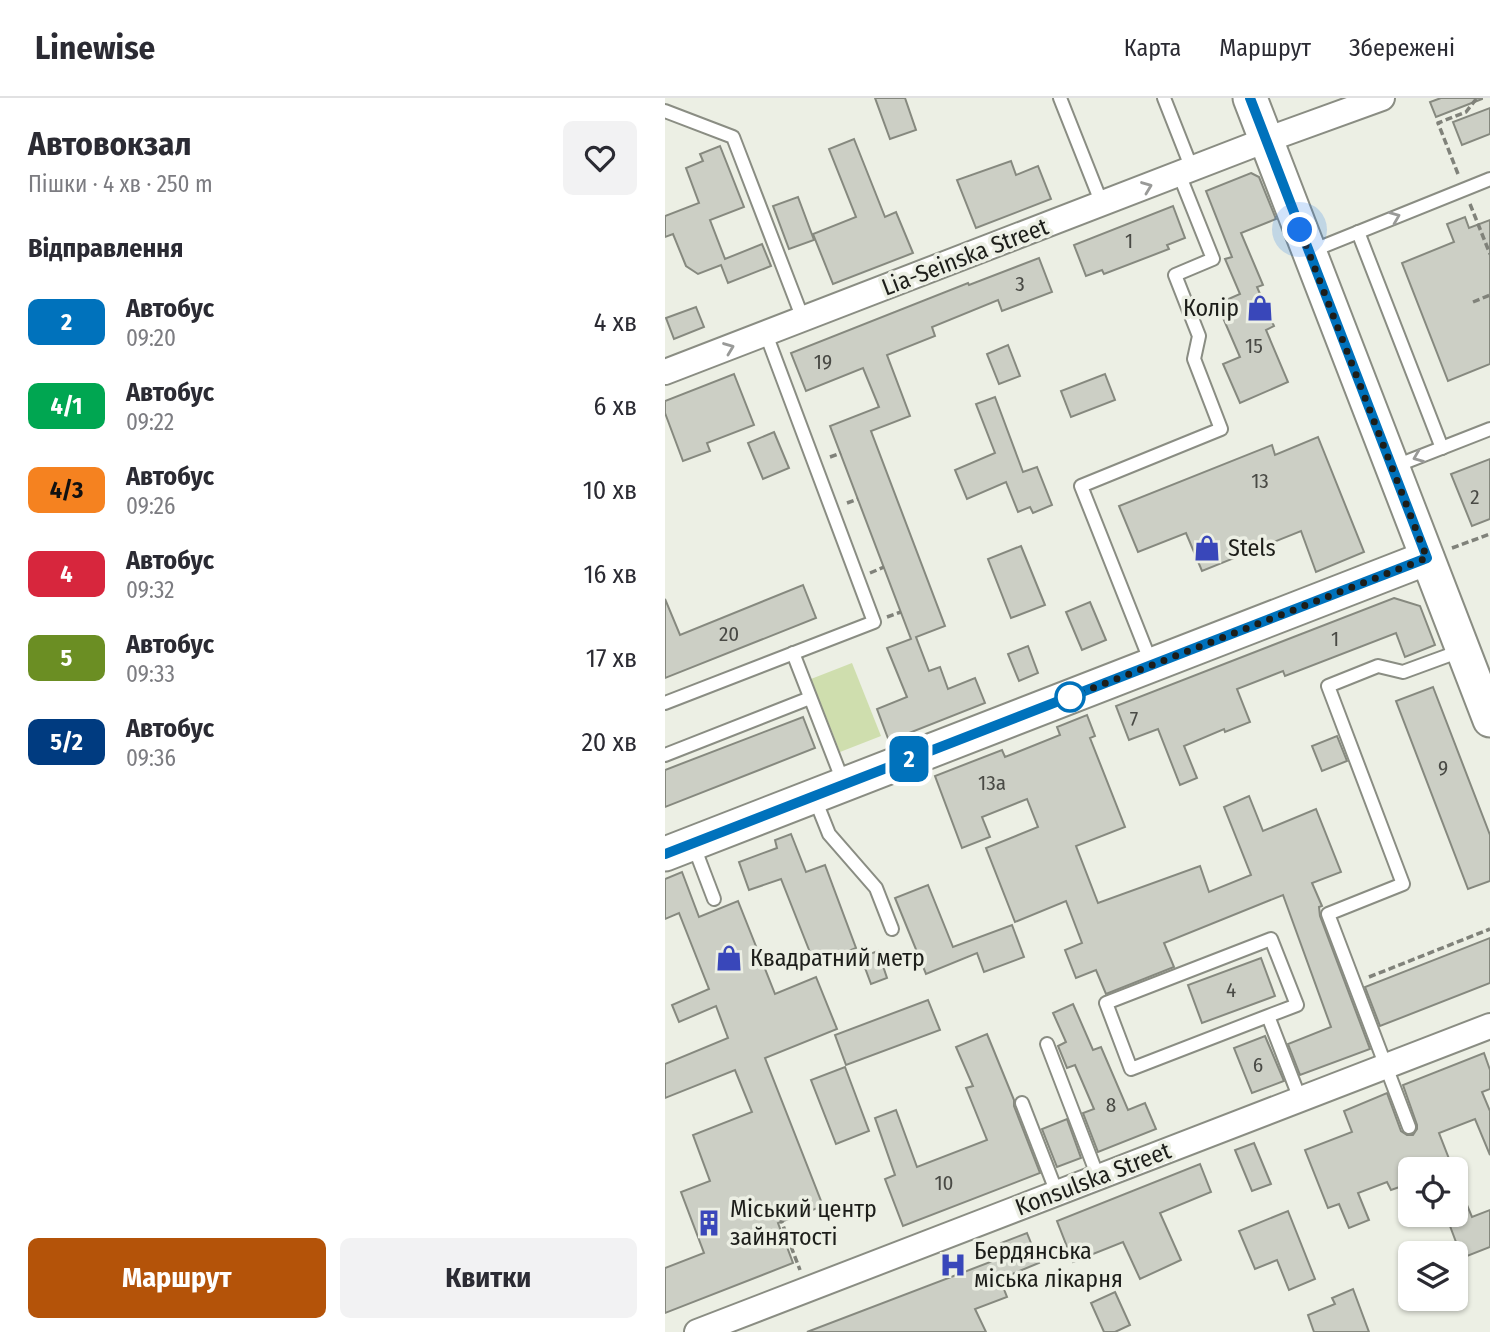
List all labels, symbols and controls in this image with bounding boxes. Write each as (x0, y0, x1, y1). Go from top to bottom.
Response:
text: Linewise (35, 28, 155, 68)
text: Карта (1124, 34, 1181, 62)
text: Маршрут (1219, 34, 1311, 62)
text: Збережені (1349, 34, 1455, 62)
button: heart (563, 121, 637, 195)
text: Автовокзал (28, 124, 192, 164)
text: Пішки · 4 хв · 250 m (28, 170, 213, 198)
one-way arrow (1140, 181, 1152, 195)
street label: Lia-Seinska Street (878, 212, 1052, 302)
your location (1282, 212, 1317, 247)
one-way arrow (1388, 212, 1400, 226)
house number: 1 (1125, 228, 1133, 254)
text: Відправлення (28, 233, 183, 264)
house number: 3 (1015, 271, 1025, 297)
text: Автобус (126, 293, 214, 324)
shop icon: Колір (1245, 293, 1275, 323)
place label: Колір (1183, 294, 1239, 322)
text: 4 хв (594, 307, 637, 338)
text: 2 (61, 308, 72, 336)
text: 09:20 (126, 324, 176, 352)
house number: 15 (1245, 333, 1263, 359)
one-way arrow (722, 342, 734, 356)
house number: 19 (814, 349, 832, 375)
text: Автобус (126, 377, 214, 408)
text: 6 хв (594, 391, 637, 422)
text: 4/1 (51, 392, 82, 420)
text: 09:22 (126, 408, 174, 436)
one-way arrow (1413, 449, 1425, 463)
text: Автобус (126, 461, 214, 492)
house number: 13 (1251, 468, 1269, 494)
text: 10 хв (583, 475, 637, 506)
text: 4/3 (50, 476, 83, 504)
house number: 2 (1470, 484, 1480, 510)
text: 09:26 (126, 492, 175, 520)
shop icon: Stels (1192, 533, 1222, 563)
place label: Stels (1228, 534, 1276, 562)
text: Автобус (126, 545, 214, 576)
text: 16 хв (583, 559, 637, 590)
text: 4 (60, 560, 73, 588)
text: 09:32 (126, 576, 174, 604)
house number: 20 (719, 621, 739, 647)
house number: 1 (1331, 626, 1339, 652)
text: Автобус (126, 629, 214, 660)
text: 17 хв (586, 643, 637, 674)
text: 5 (61, 644, 72, 672)
text: 09:33 (126, 660, 175, 688)
unlabelled marker (1055, 682, 1085, 712)
house number: 7 (1130, 706, 1138, 732)
text: Автобус (126, 713, 214, 744)
text: 20 хв (581, 727, 637, 758)
text: 5/2 (50, 728, 83, 756)
line badge: 2 (886, 736, 932, 782)
text: 09:36 (126, 744, 176, 772)
text: 2 (903, 745, 915, 773)
house number: 9 (1438, 755, 1448, 781)
house number: 13а (978, 770, 1006, 796)
shop icon: Квадратний метр (714, 943, 744, 973)
place label: Квадратний метр (750, 944, 925, 972)
house number: 4 (1226, 977, 1236, 1003)
house number: 6 (1253, 1052, 1263, 1078)
house number: 8 (1106, 1092, 1116, 1118)
street label: Konsulska Street (1011, 1136, 1175, 1222)
map controls (1398, 1157, 1468, 1311)
button: locate (1398, 1157, 1468, 1227)
house number: 10 (934, 1170, 954, 1196)
place label: Міський центр зайнятості (730, 1195, 877, 1251)
building icon: Міський центр зайнятості (694, 1208, 724, 1238)
place label: Бердянська міська лікарня (974, 1237, 1123, 1293)
button: Маршрут (28, 1238, 326, 1318)
button: Квитки (340, 1238, 637, 1318)
button: layers (1398, 1241, 1468, 1311)
hospital icon: Бердянська міська лікарня (938, 1250, 968, 1280)

